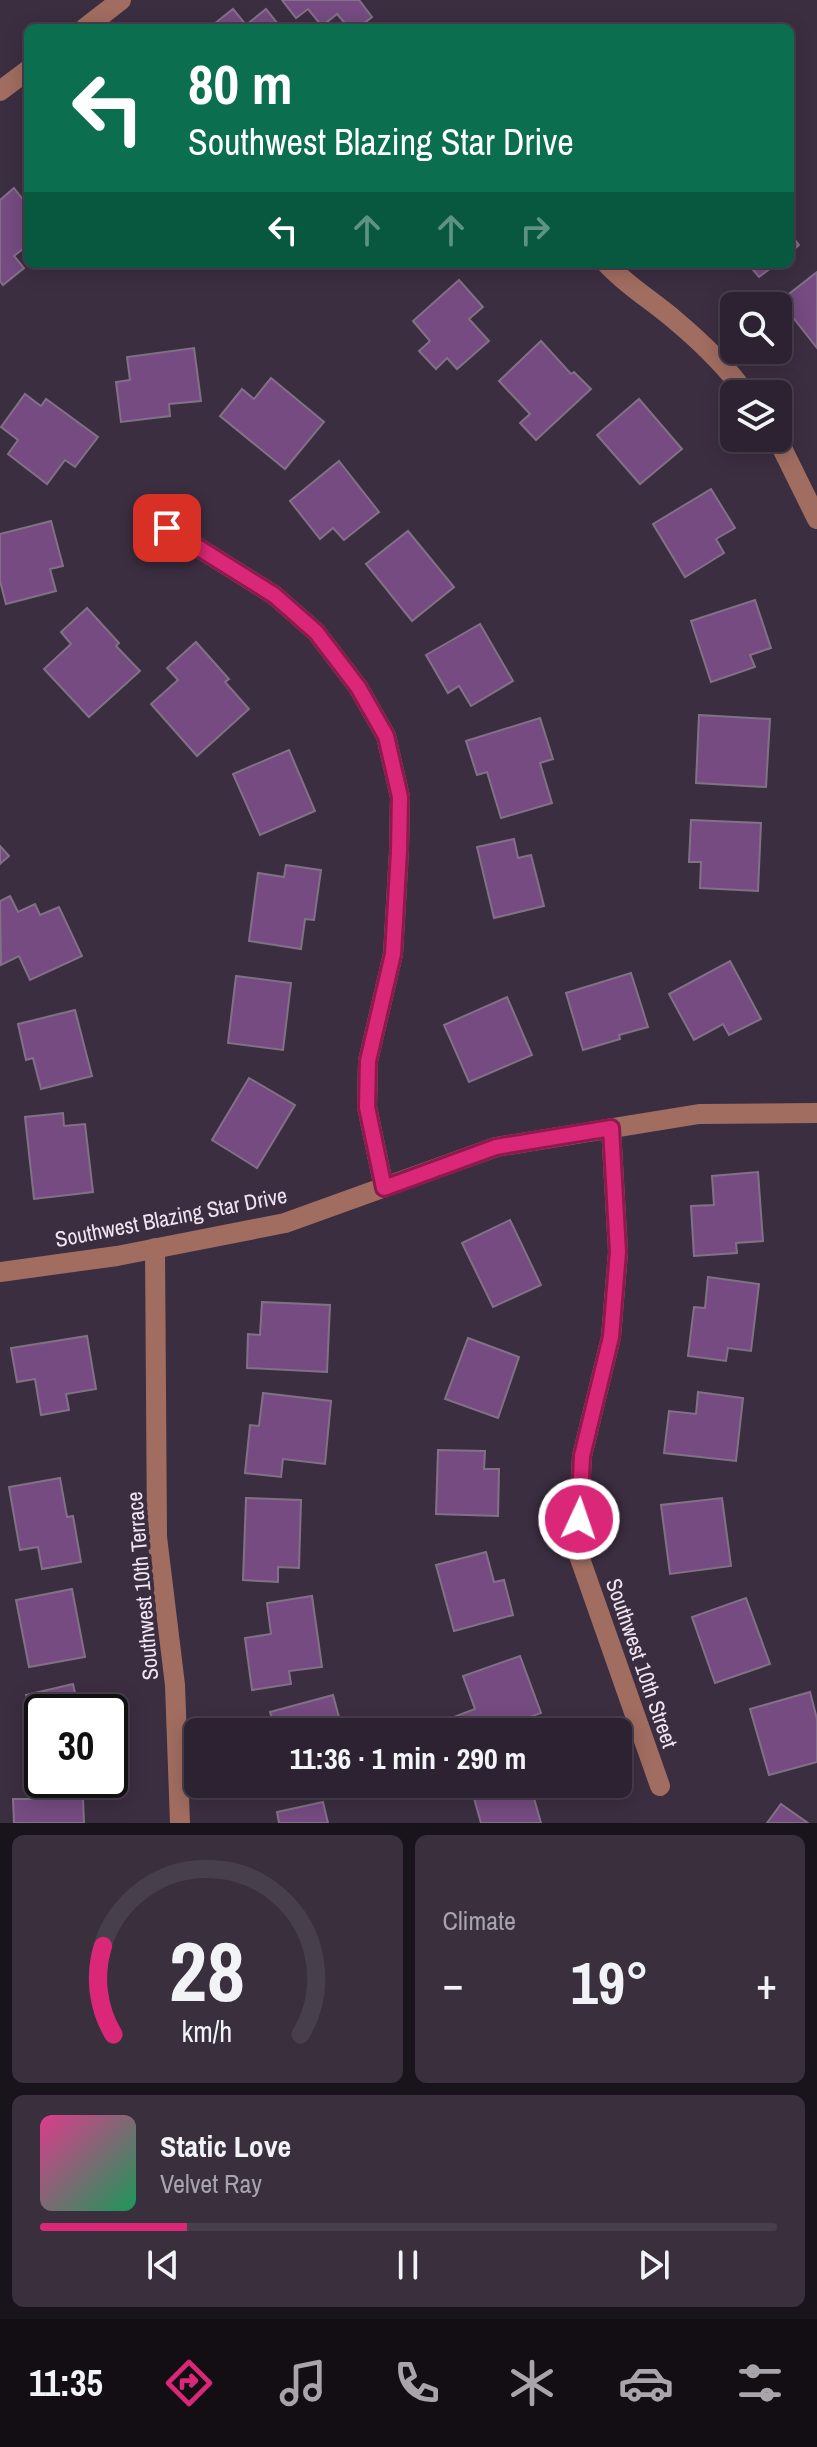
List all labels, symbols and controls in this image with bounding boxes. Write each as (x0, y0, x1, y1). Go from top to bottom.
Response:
text: 80 m (188, 46, 293, 121)
icon: left (56, 56, 160, 160)
text: Southwest Blazing Star Drive (188, 118, 574, 166)
icon: left (261, 208, 305, 252)
icon: ahead (345, 208, 389, 252)
icon: ahead (429, 208, 473, 252)
icon: right (513, 208, 557, 252)
map controls (720, 292, 792, 452)
button: search (720, 292, 792, 364)
button: layers (720, 380, 792, 452)
pin (133, 494, 201, 562)
icon: arrive (145, 506, 189, 550)
street label: Southwest Blazing Star Drive (52, 1180, 290, 1254)
position arrow (537, 1477, 621, 1561)
street label: Southwest 10th Terrace (119, 1490, 165, 1682)
street label: Southwest 10th Street (599, 1574, 685, 1752)
speed limit sign: 30 (24, 1694, 128, 1798)
text: 11:36 · 1 min · 290 m (290, 1738, 526, 1778)
text: Climate (443, 1903, 516, 1938)
text: 28 (169, 1915, 245, 2027)
text: 19° (570, 1942, 649, 2023)
text: − (443, 1953, 464, 2013)
text: + (756, 1953, 777, 2013)
text: km/h (182, 2012, 233, 2051)
text: Static Love (160, 2126, 291, 2166)
text: Velvet Ray (160, 2166, 262, 2201)
icon: previous (141, 2243, 185, 2287)
icon: pause (386, 2243, 430, 2287)
icon: next (632, 2243, 676, 2287)
icon: directions (161, 2355, 217, 2411)
icon: music (275, 2355, 331, 2411)
icon: phone (389, 2355, 445, 2411)
icon: climate (504, 2355, 560, 2411)
icon: car (618, 2355, 674, 2411)
icon: filters (732, 2355, 788, 2411)
text: 11:35 (29, 2359, 103, 2407)

